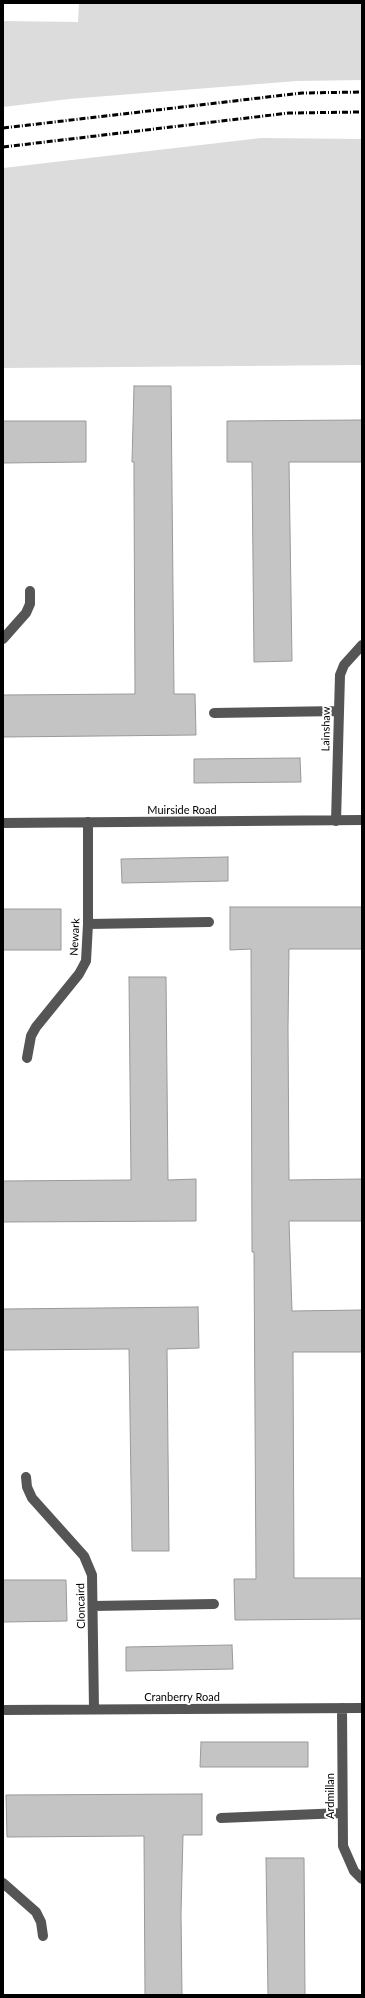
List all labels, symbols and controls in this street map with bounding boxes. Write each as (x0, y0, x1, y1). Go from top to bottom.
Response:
street label: Lainshaw (319, 706, 333, 752)
street label: Muirside Road (147, 803, 217, 817)
street label: Newark (67, 918, 83, 956)
street label: Cloncaird (74, 1583, 88, 1629)
street label: Cranberry Road (144, 1690, 220, 1704)
street label: Ardmillan (323, 1773, 337, 1819)

